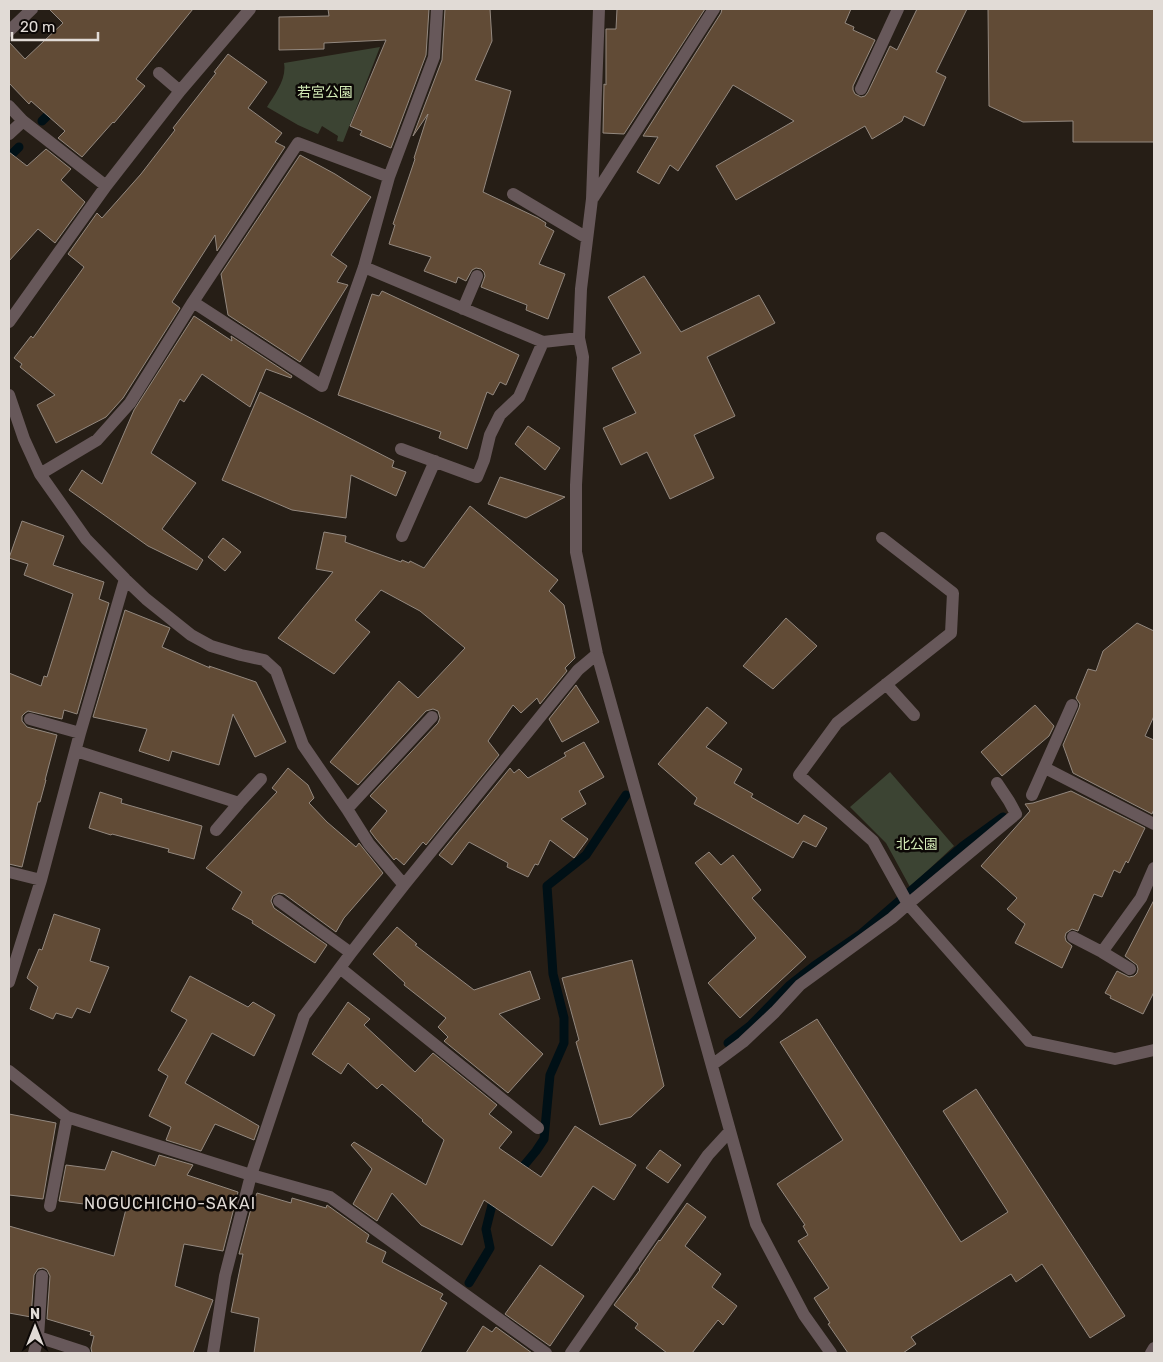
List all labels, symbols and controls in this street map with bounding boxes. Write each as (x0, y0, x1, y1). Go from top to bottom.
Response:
scale bar (12, 10, 99, 42)
text: 20 m (20, 18, 55, 36)
park label: 若宮公園 (297, 84, 353, 101)
park label: 北公園 (896, 836, 938, 853)
district label: NOGUCHICHO-SAKAI (84, 1194, 256, 1213)
north arrow (10, 1302, 60, 1352)
text: N (30, 1306, 40, 1323)

